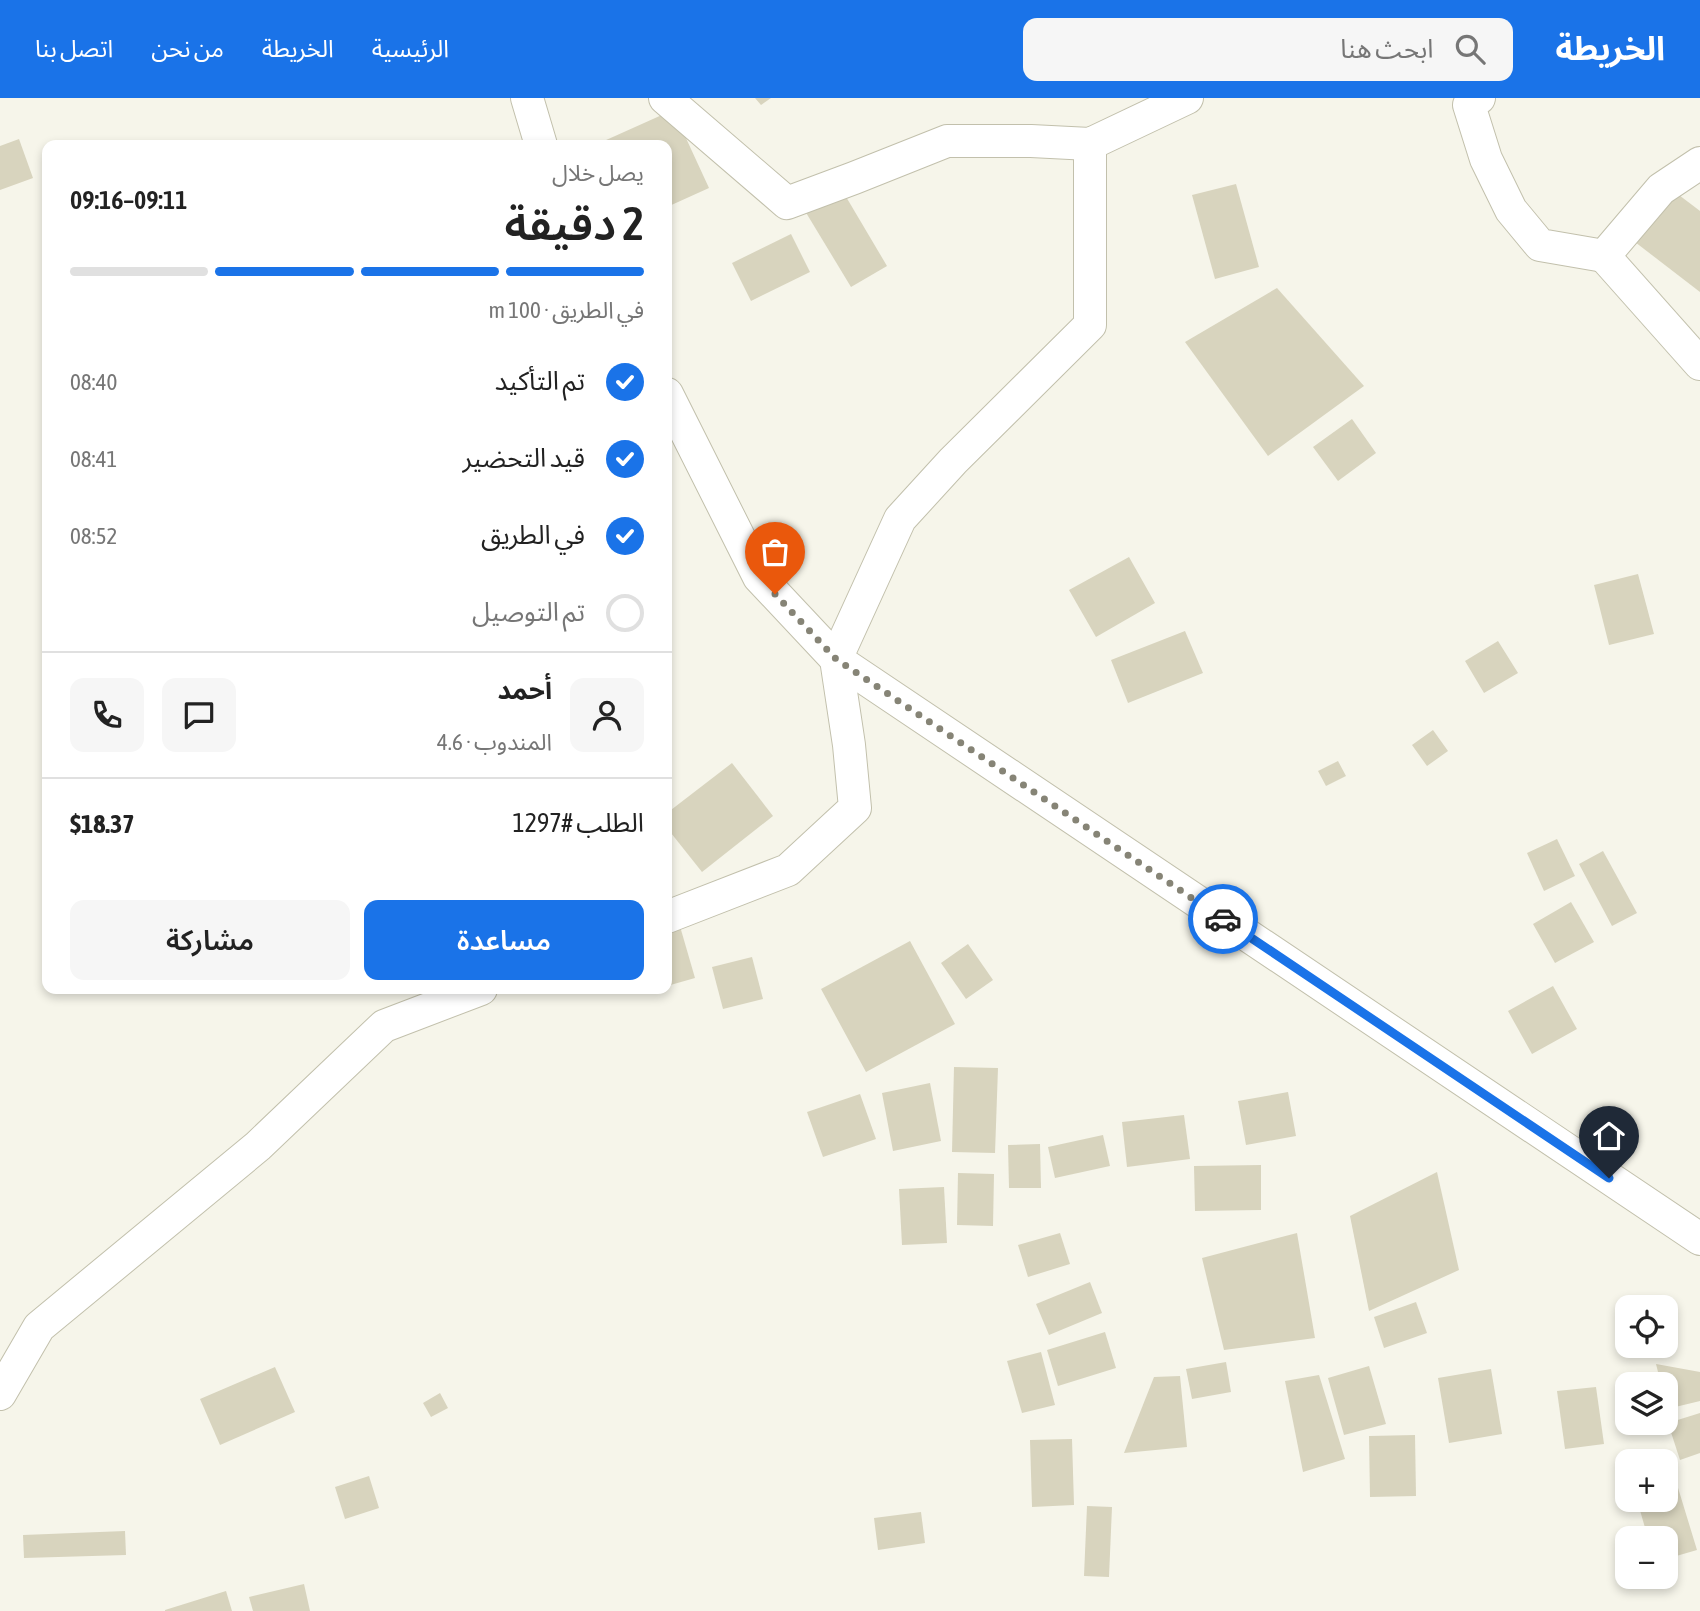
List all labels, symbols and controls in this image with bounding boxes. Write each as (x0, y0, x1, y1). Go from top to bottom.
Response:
search box (1023, 18, 1513, 81)
text: الخريطة (1555, 29, 1665, 67)
icon: search (1451, 30, 1489, 68)
text: ابحث هنا (1340, 34, 1433, 64)
text: اتصل بنا (35, 35, 113, 62)
text: من نحن (151, 35, 224, 62)
text: الخريطة (262, 35, 334, 62)
text: الرئيسية (372, 35, 449, 62)
text: يصل خلال (552, 160, 644, 186)
text: 09:11–09:16 (70, 185, 187, 215)
text: 2 دقيقة (504, 197, 644, 250)
text: في الطريق · 100 m (489, 297, 644, 323)
icon: check (606, 363, 644, 401)
text: تم التأكيد (495, 366, 585, 396)
text: 08:40 (70, 369, 117, 395)
icon: check (606, 440, 644, 478)
text: قيد التحضير (462, 443, 585, 473)
text: 08:41 (70, 446, 117, 472)
icon: check (606, 517, 644, 555)
text: في الطريق (481, 520, 585, 550)
pin (745, 522, 805, 594)
text: 08:52 (70, 523, 117, 549)
icon: bag (756, 533, 794, 571)
text: تم التوصيل (472, 597, 585, 627)
text: أحمد (498, 675, 552, 705)
button: phone (70, 678, 144, 752)
button: chat (162, 678, 236, 752)
button: person (570, 678, 644, 752)
text: المندوب · 4.6 (437, 729, 552, 755)
text: الطلب #1297 (512, 808, 644, 838)
text: $18.37 (70, 809, 134, 839)
courier (1188, 884, 1258, 954)
button: مشاركة (70, 900, 350, 980)
button: مساعدة (364, 900, 644, 980)
icon: car (1204, 900, 1242, 938)
pin (1579, 1106, 1639, 1178)
icon: home (1590, 1117, 1628, 1155)
map controls (1615, 1295, 1678, 1589)
button: locate (1615, 1295, 1678, 1358)
button: layers (1615, 1372, 1678, 1435)
button: + (1615, 1449, 1678, 1512)
button: − (1615, 1526, 1678, 1589)

